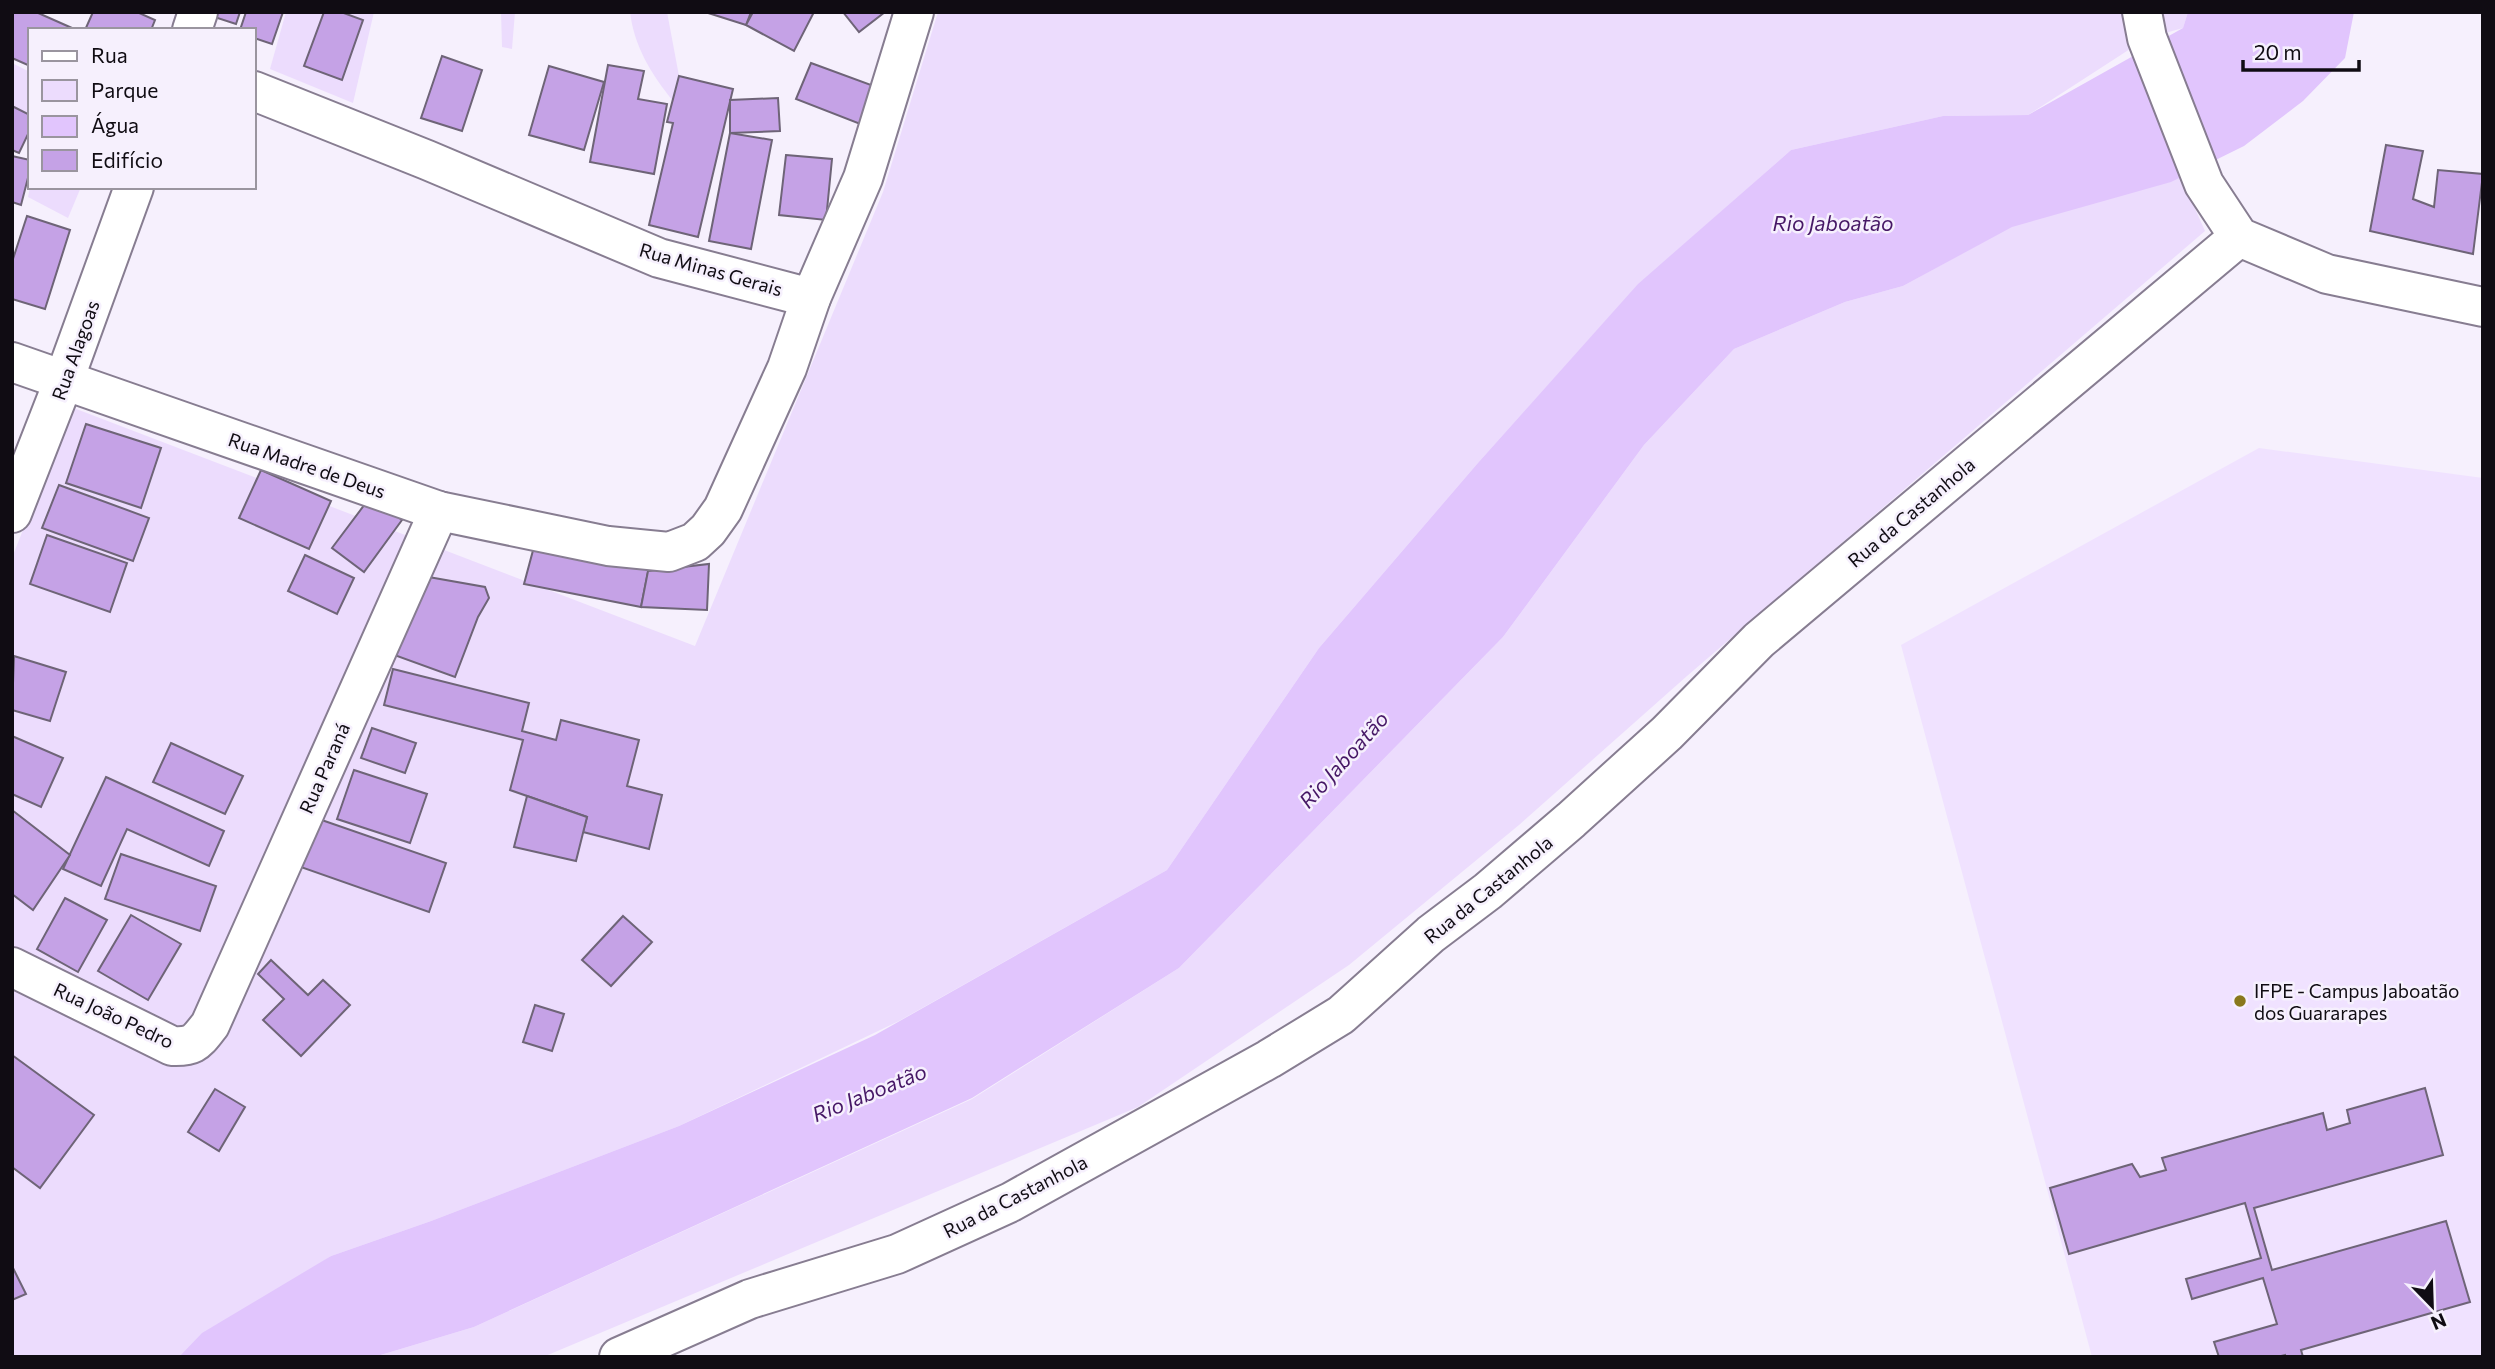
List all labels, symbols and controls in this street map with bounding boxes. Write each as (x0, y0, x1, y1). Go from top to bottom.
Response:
legend (28, 28, 256, 189)
scale bar (2243, 28, 2358, 72)
text: 20 m (2254, 39, 2302, 64)
text: Rua (91, 42, 128, 67)
text: Parque (91, 77, 158, 102)
text: Água (91, 112, 139, 137)
text: Edifício (91, 147, 163, 172)
water label: Rio Jaboatão (1772, 210, 1894, 235)
street label: Rua Minas Gerais (637, 238, 785, 300)
street label: Rua Alagoas (46, 297, 104, 403)
street label: Rua Madre de Deus (225, 427, 389, 503)
street label: Rua da Castanhola (1843, 452, 1979, 572)
water label: Rio Jaboatão (1293, 706, 1393, 812)
street label: Rua Paraná (294, 719, 354, 817)
street label: Rua da Castanhola (1419, 830, 1557, 948)
street label: Rua João Pedro (50, 977, 178, 1053)
place label: IFPE - Campus Jaboatão dos Guararapes (2254, 979, 2459, 1024)
marker: IFPE - Campus Jaboatão dos Guararapes (2232, 993, 2248, 1009)
water label: Rio Jaboatão (808, 1058, 930, 1126)
street label: Rua da Castanhola (939, 1150, 1091, 1242)
north arrow (2397, 1271, 2467, 1341)
text: N (2428, 1309, 2450, 1335)

